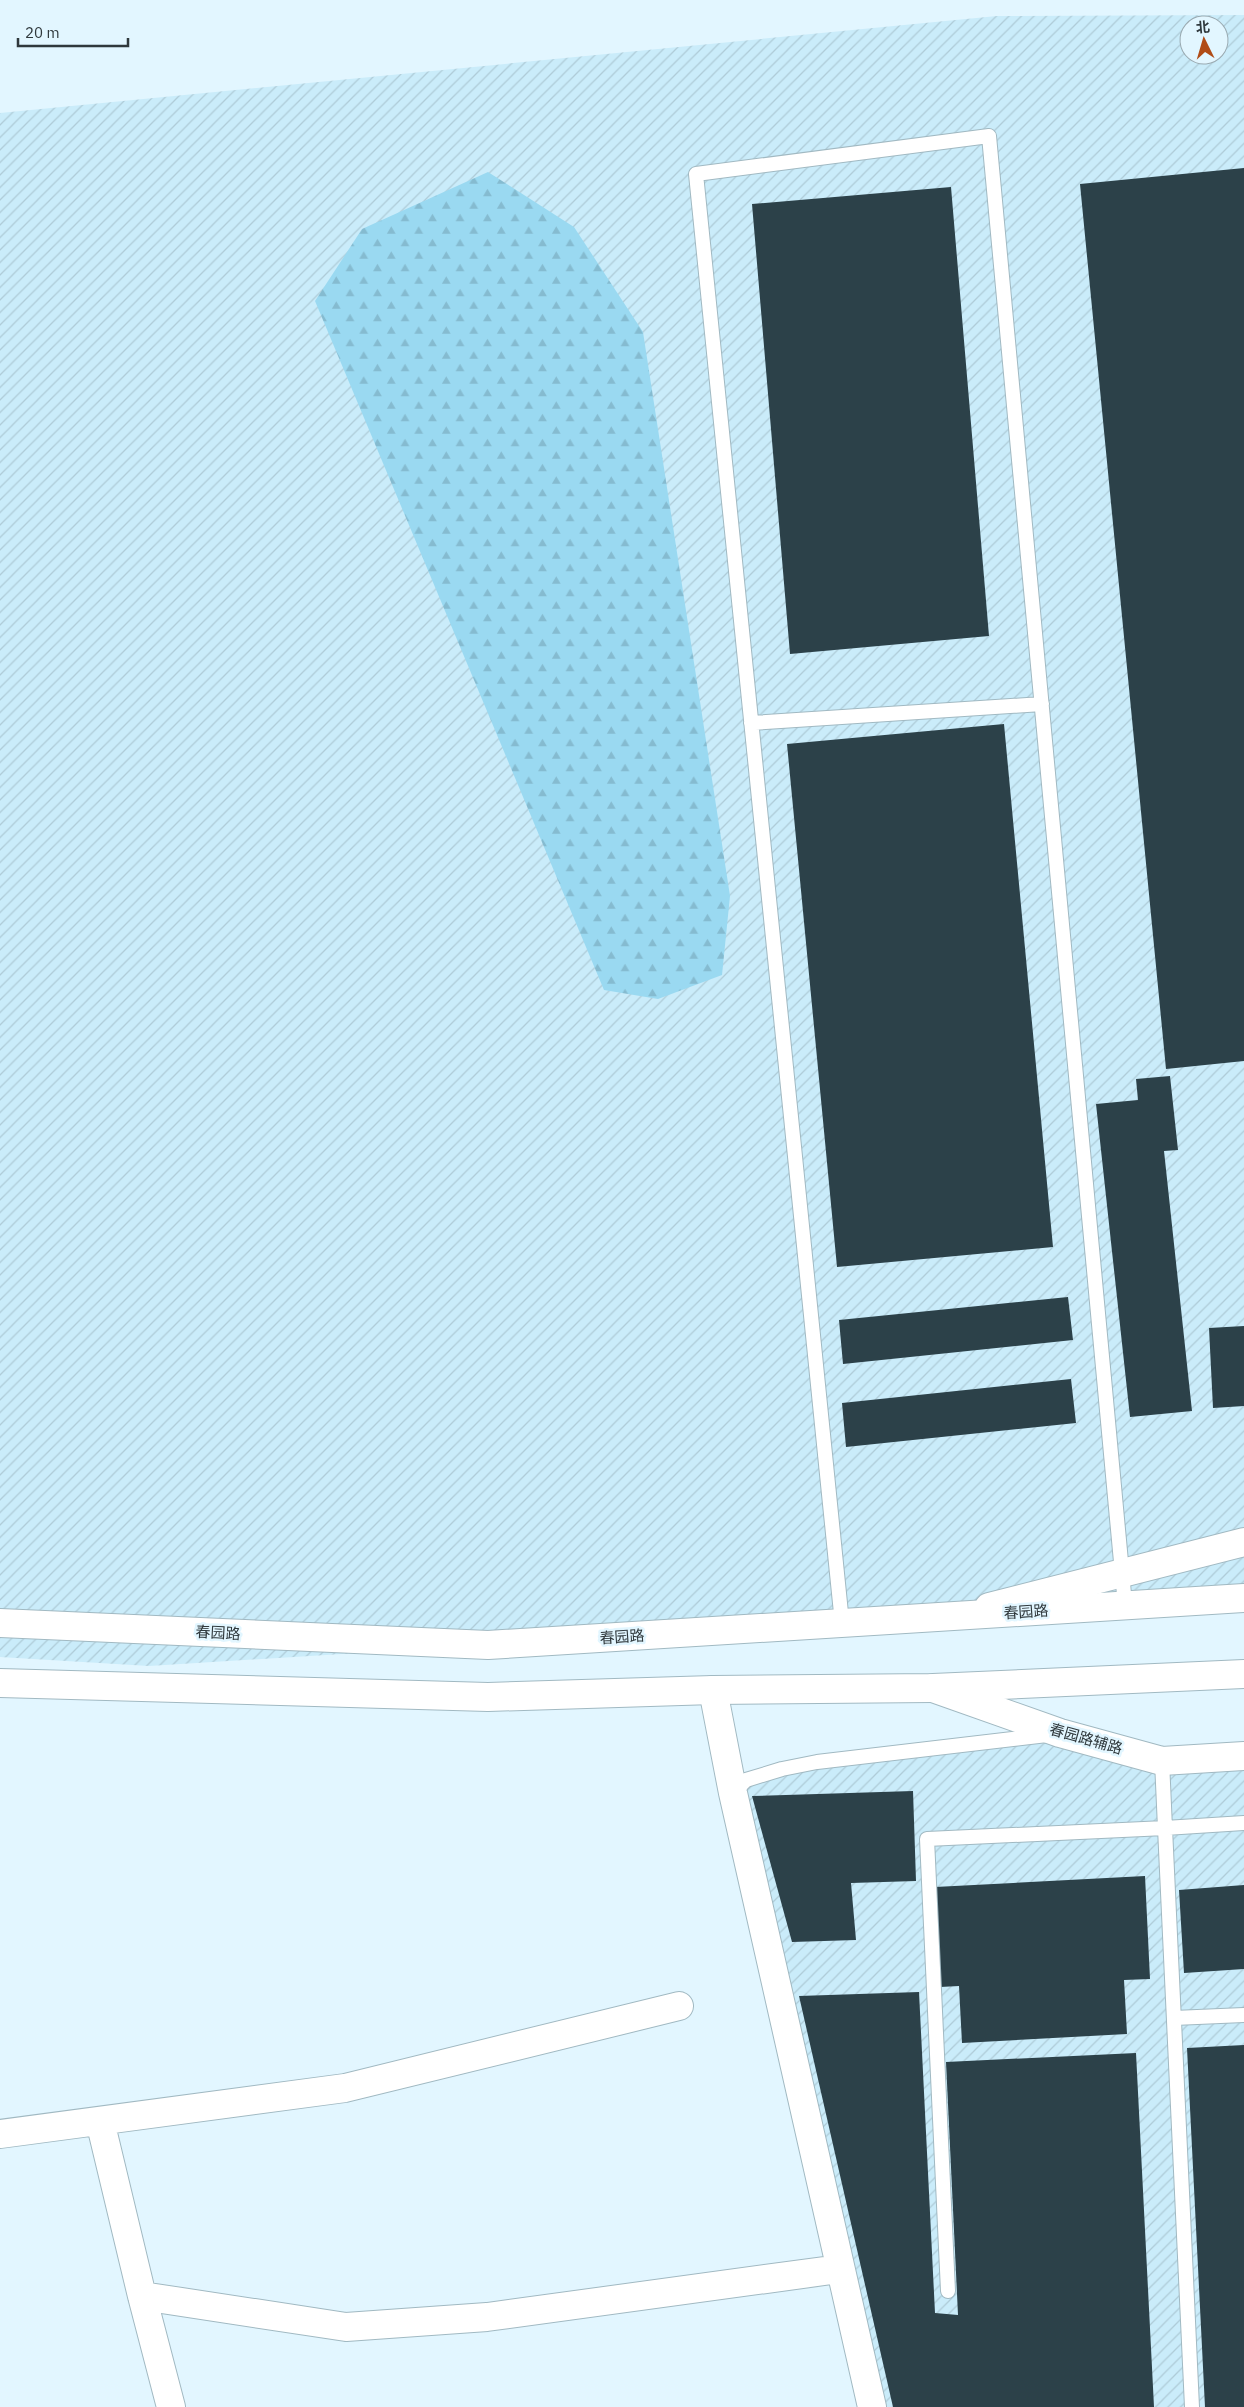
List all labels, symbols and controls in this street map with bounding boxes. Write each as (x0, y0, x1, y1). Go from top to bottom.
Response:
scale bar (18, 15, 128, 47)
north arrow (1179, 15, 1229, 65)
text: 北 (1195, 17, 1211, 37)
text: 20 m (25, 23, 60, 42)
street label: 春园路 (1003, 1600, 1049, 1623)
street label: 春园路 (195, 1622, 241, 1643)
street label: 春园路 (599, 1625, 645, 1648)
street label: 春园路辅路 (1047, 1719, 1125, 1758)

